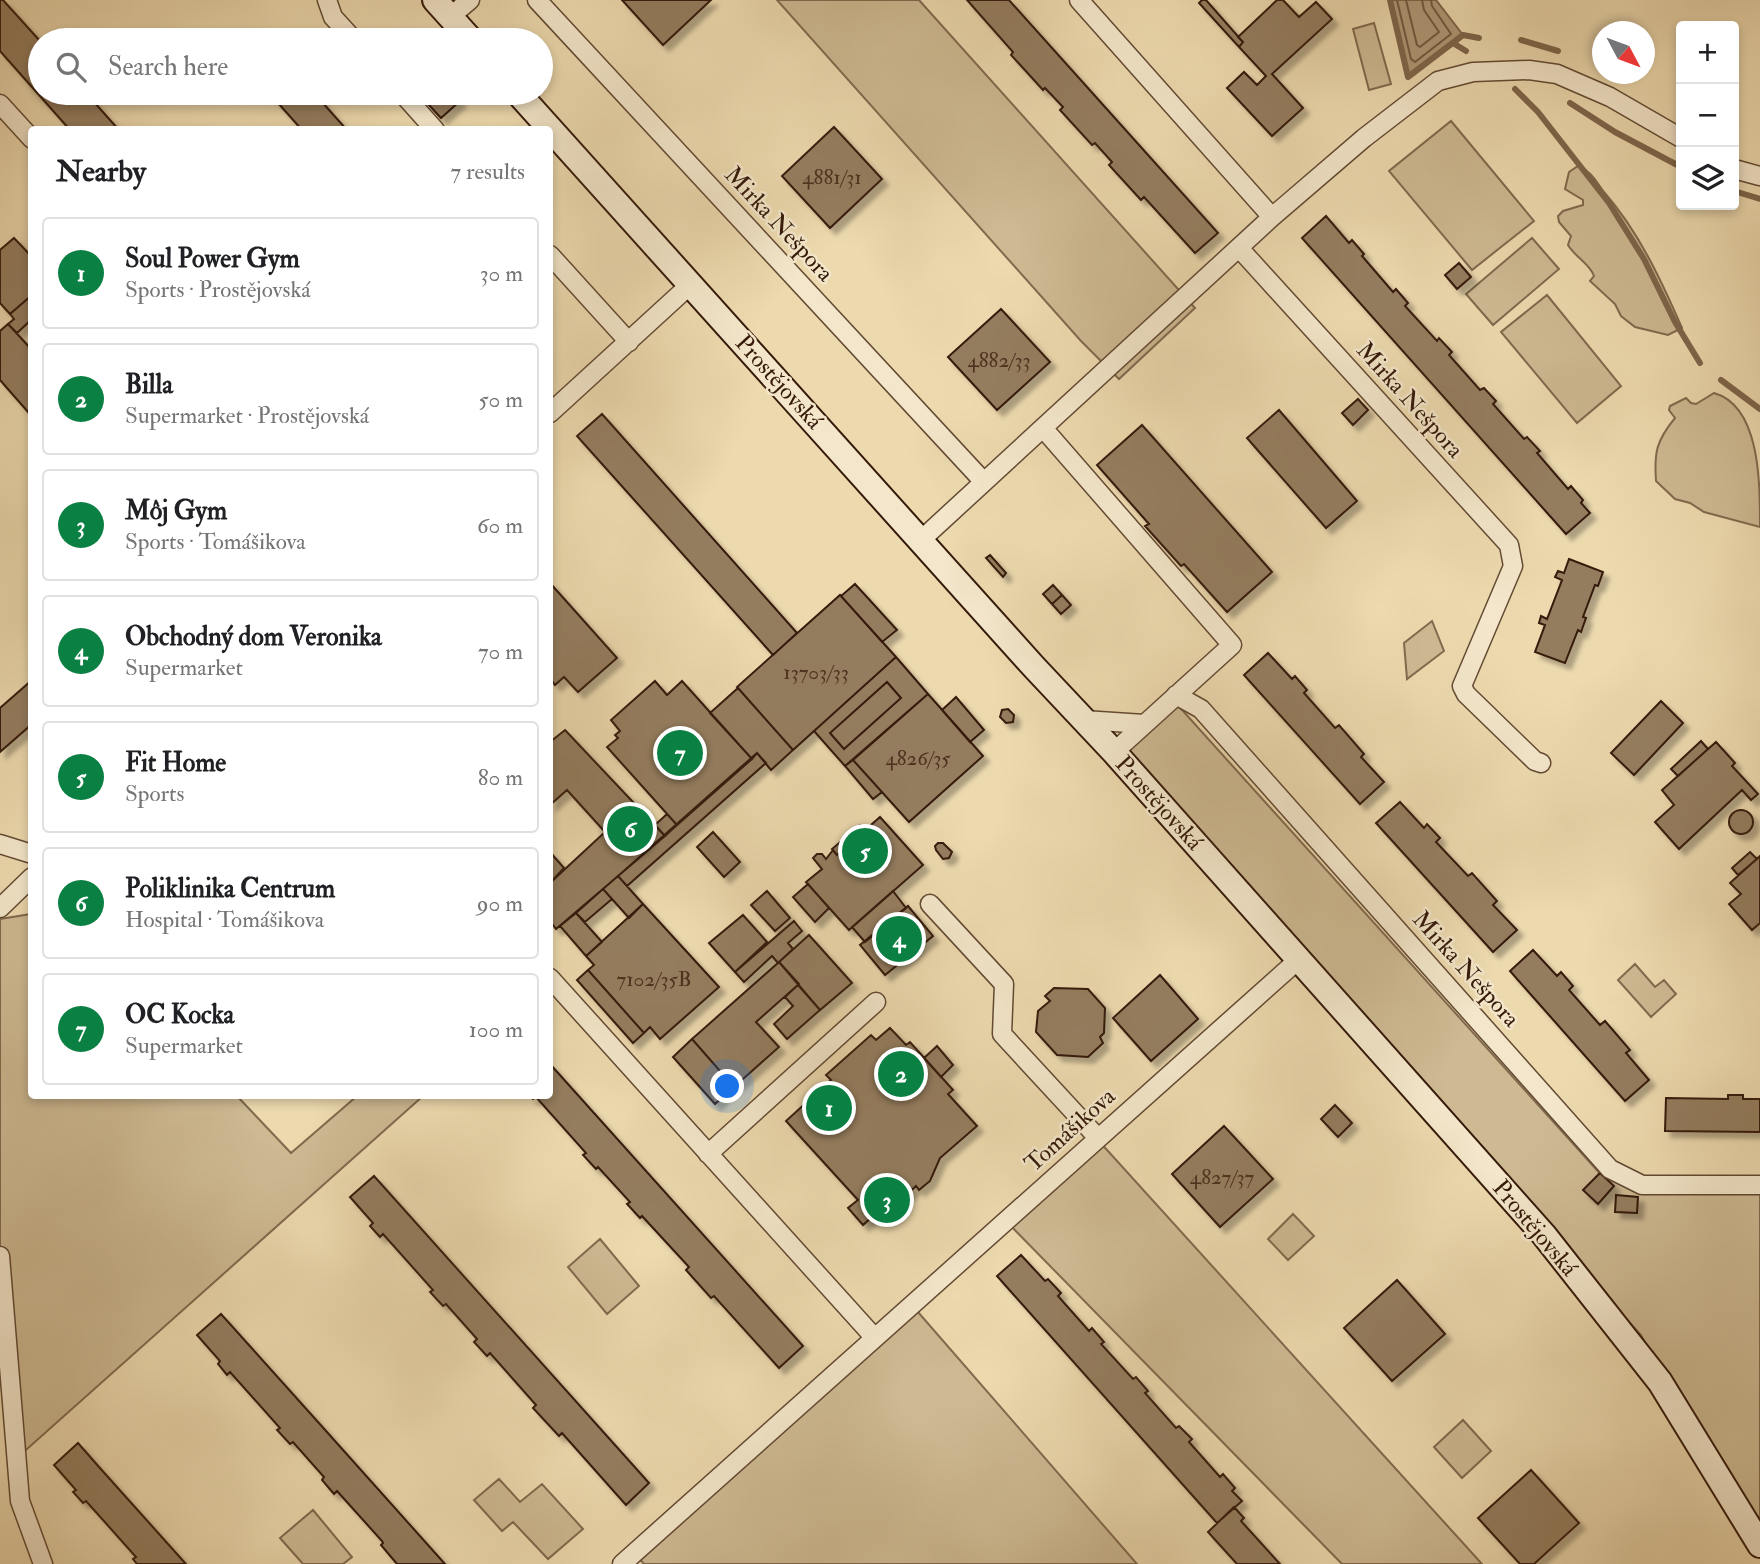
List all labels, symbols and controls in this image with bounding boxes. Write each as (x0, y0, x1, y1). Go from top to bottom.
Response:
north arrow (1592, 21, 1655, 84)
map controls (1676, 21, 1739, 210)
button: + (1676, 21, 1739, 84)
search box (28, 28, 553, 105)
icon: search (52, 48, 90, 86)
text: Search here (108, 51, 228, 83)
button: − (1676, 84, 1739, 147)
button: layers (1676, 147, 1739, 210)
text: Nearby (56, 153, 146, 190)
text: 7 results (451, 157, 525, 186)
street label: Mirka Nešpora (718, 160, 841, 289)
house number: 4881/31 (802, 164, 862, 191)
text: Soul Power Gym (125, 243, 300, 275)
text: 1 (77, 259, 85, 288)
text: 30 m (480, 259, 523, 288)
text: Sports · Prostějovská (125, 275, 311, 304)
street label: Prostějovská (728, 328, 830, 437)
street label: Mirka Nešpora (1350, 335, 1471, 466)
house number: 4882/33 (967, 347, 1031, 374)
text: Billa (125, 369, 173, 401)
text: 2 (75, 385, 87, 414)
text: 50 m (479, 385, 523, 414)
text: Supermarket · Prostějovská (125, 401, 369, 430)
text: Môj Gym (125, 495, 227, 527)
text: 3 (77, 511, 85, 540)
text: 60 m (477, 511, 523, 540)
text: Sports · Tomášikova (125, 527, 306, 556)
text: Obchodný dom Veronika (125, 621, 382, 653)
text: 4 (75, 637, 87, 666)
text: 70 m (478, 637, 523, 666)
text: Supermarket (125, 653, 243, 682)
house number: 13703/33 (783, 659, 849, 686)
pin: 7 (657, 727, 703, 779)
house number: 4826/35 (885, 745, 951, 772)
text: Fit Home (125, 747, 226, 779)
street label: Prostějovská (1108, 749, 1210, 858)
text: 5 (76, 763, 86, 792)
text: 80 m (478, 763, 523, 792)
text: Sports (125, 779, 184, 808)
pin: 6 (607, 803, 653, 855)
pin: 5 (842, 825, 888, 877)
text: Poliklinika Centrum (125, 873, 335, 905)
text: 6 (75, 889, 87, 918)
text: 90 m (477, 889, 523, 918)
street label: Mirka Nešpora (1406, 904, 1527, 1035)
text: Hospital · Tomášikova (125, 905, 324, 934)
pin: 4 (876, 913, 922, 965)
house number: 7102/35B (617, 966, 691, 993)
text: OC Kocka (125, 999, 234, 1031)
text: 7 (76, 1015, 86, 1044)
text: 100 m (469, 1015, 523, 1044)
text: Supermarket (125, 1031, 243, 1060)
pin: 2 (878, 1048, 924, 1100)
your location (710, 1069, 744, 1103)
street label: Tomášikova (1018, 1080, 1123, 1179)
pin: 1 (806, 1082, 852, 1134)
house number: 4827/37 (1190, 1164, 1255, 1191)
street label: Prostějovská (1486, 1173, 1585, 1284)
pin: 3 (864, 1174, 910, 1226)

